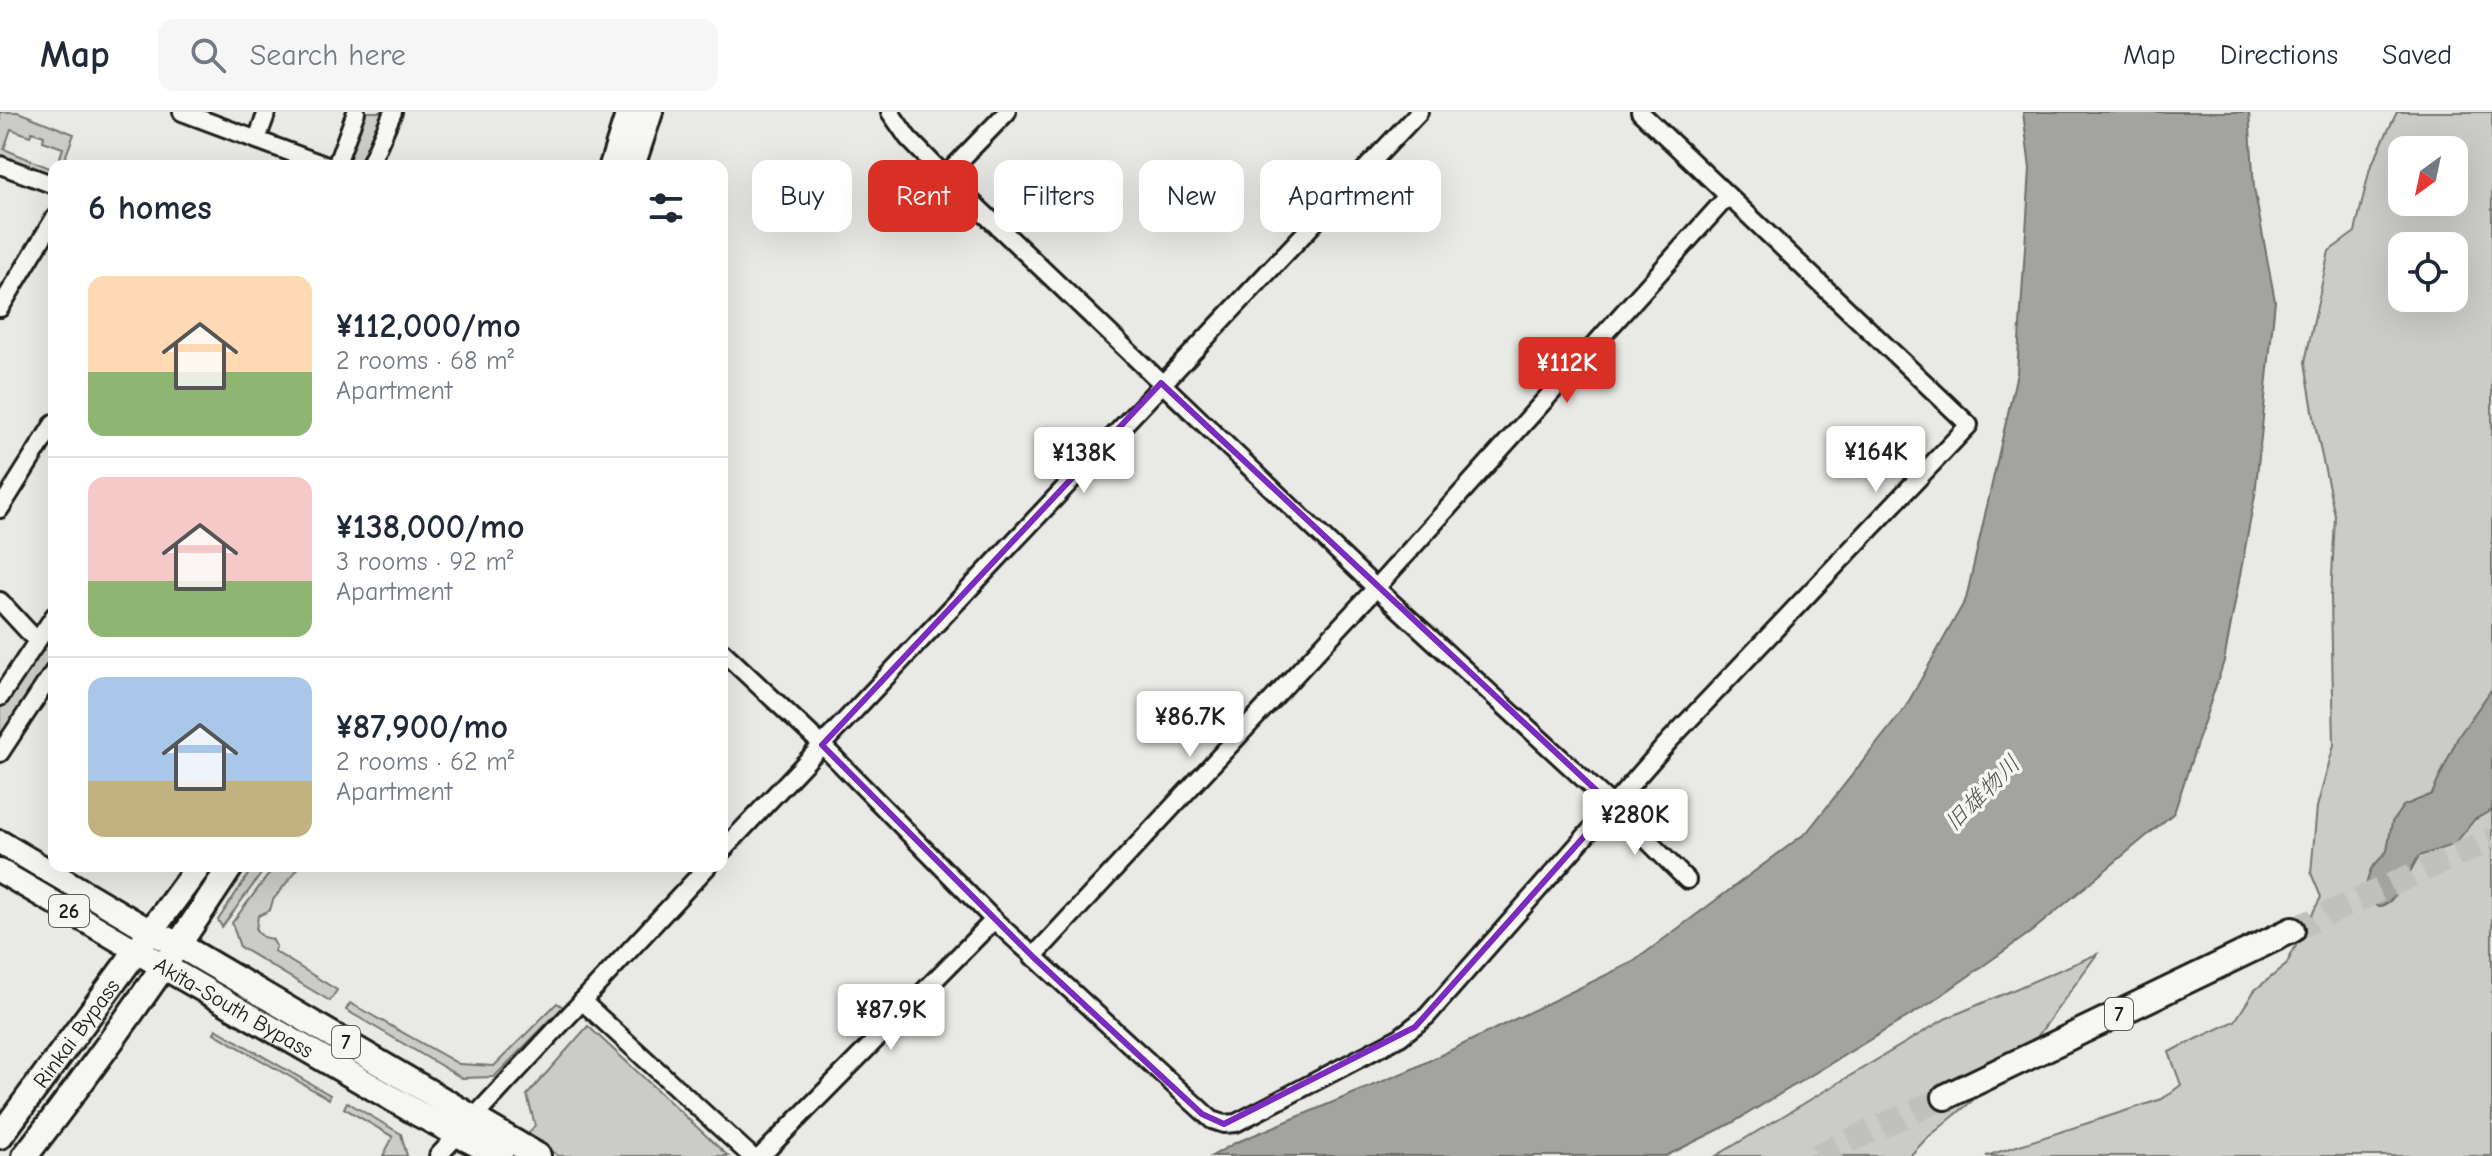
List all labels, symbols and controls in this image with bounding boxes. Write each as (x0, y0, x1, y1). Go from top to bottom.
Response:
search box (158, 19, 718, 91)
text: Map (40, 33, 110, 77)
icon: search (186, 33, 230, 77)
text: Search here (250, 38, 406, 73)
text: Map (2123, 39, 2176, 71)
text: Directions (2220, 39, 2338, 71)
text: Saved (2382, 39, 2452, 71)
north arrow (2388, 136, 2468, 216)
map controls (2388, 136, 2468, 312)
chip: Buy (752, 160, 852, 232)
chip: Rent (868, 160, 978, 232)
chip: Filters (994, 160, 1123, 232)
chip: New (1139, 160, 1244, 232)
chip: Apartment (1260, 160, 1441, 232)
icon: filters (644, 186, 688, 230)
text: 6 homes (88, 188, 212, 228)
button: locate (2388, 232, 2468, 312)
text: ¥112,000/mo (336, 306, 521, 346)
icon: home (152, 308, 248, 404)
pin: ¥112K (1511, 337, 1623, 405)
text: 2 rooms · 68 m² (336, 346, 514, 376)
text: ¥112K (1537, 348, 1597, 378)
text: Apartment (336, 376, 452, 406)
pin: ¥164K (1820, 426, 1932, 494)
pin: ¥138K (1028, 427, 1140, 495)
text: ¥164K (1844, 437, 1908, 467)
text: ¥138K (1052, 438, 1116, 468)
text: ¥138,000/mo (336, 507, 525, 547)
icon: home (152, 509, 248, 605)
text: 3 rooms · 92 m² (336, 547, 514, 577)
text: Apartment (336, 577, 452, 607)
pin: ¥86.7K (1125, 691, 1255, 759)
text: ¥86.7K (1155, 702, 1225, 732)
text: ¥87,900/mo (336, 707, 508, 747)
icon: home (152, 709, 248, 805)
text: 2 rooms · 62 m² (336, 747, 514, 777)
water label: 旧雄物川 (1938, 749, 2026, 837)
text: Apartment (336, 777, 452, 807)
pin: ¥280K (1579, 789, 1691, 857)
text: ¥280K (1601, 800, 1669, 830)
road number: 26 (49, 895, 89, 927)
street label: Akita-South Bypass (149, 952, 318, 1064)
street label: Rinkai Bypass (28, 974, 125, 1093)
pin: ¥87.9K (826, 984, 956, 1052)
text: ¥87.9K (856, 995, 926, 1025)
road number: 7 (2105, 998, 2133, 1030)
road number: 7 (332, 1026, 360, 1058)

